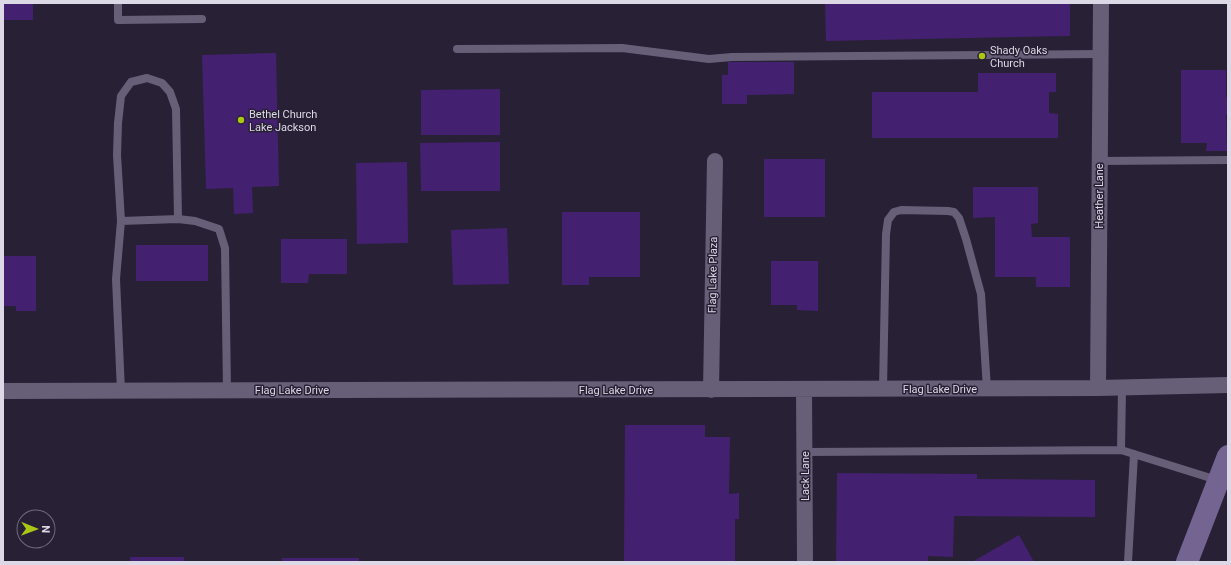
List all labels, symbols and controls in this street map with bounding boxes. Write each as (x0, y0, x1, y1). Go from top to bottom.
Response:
place label: Shady Oaks Church (990, 44, 1048, 70)
marker: Shady Oaks Church (977, 51, 987, 61)
place label: Bethel Church Lake Jackson (249, 108, 317, 134)
marker: Bethel Church Lake Jackson (236, 115, 246, 125)
street label: Heather Lane (1093, 163, 1106, 229)
street label: Flag Lake Plaza (706, 237, 720, 313)
street label: Flag Lake Drive (903, 383, 977, 396)
street label: Flag Lake Drive (255, 384, 329, 397)
street label: Flag Lake Drive (579, 384, 653, 397)
street label: Lack Lane (799, 451, 812, 501)
north arrow (16, 509, 56, 549)
text: N (39, 525, 52, 533)

